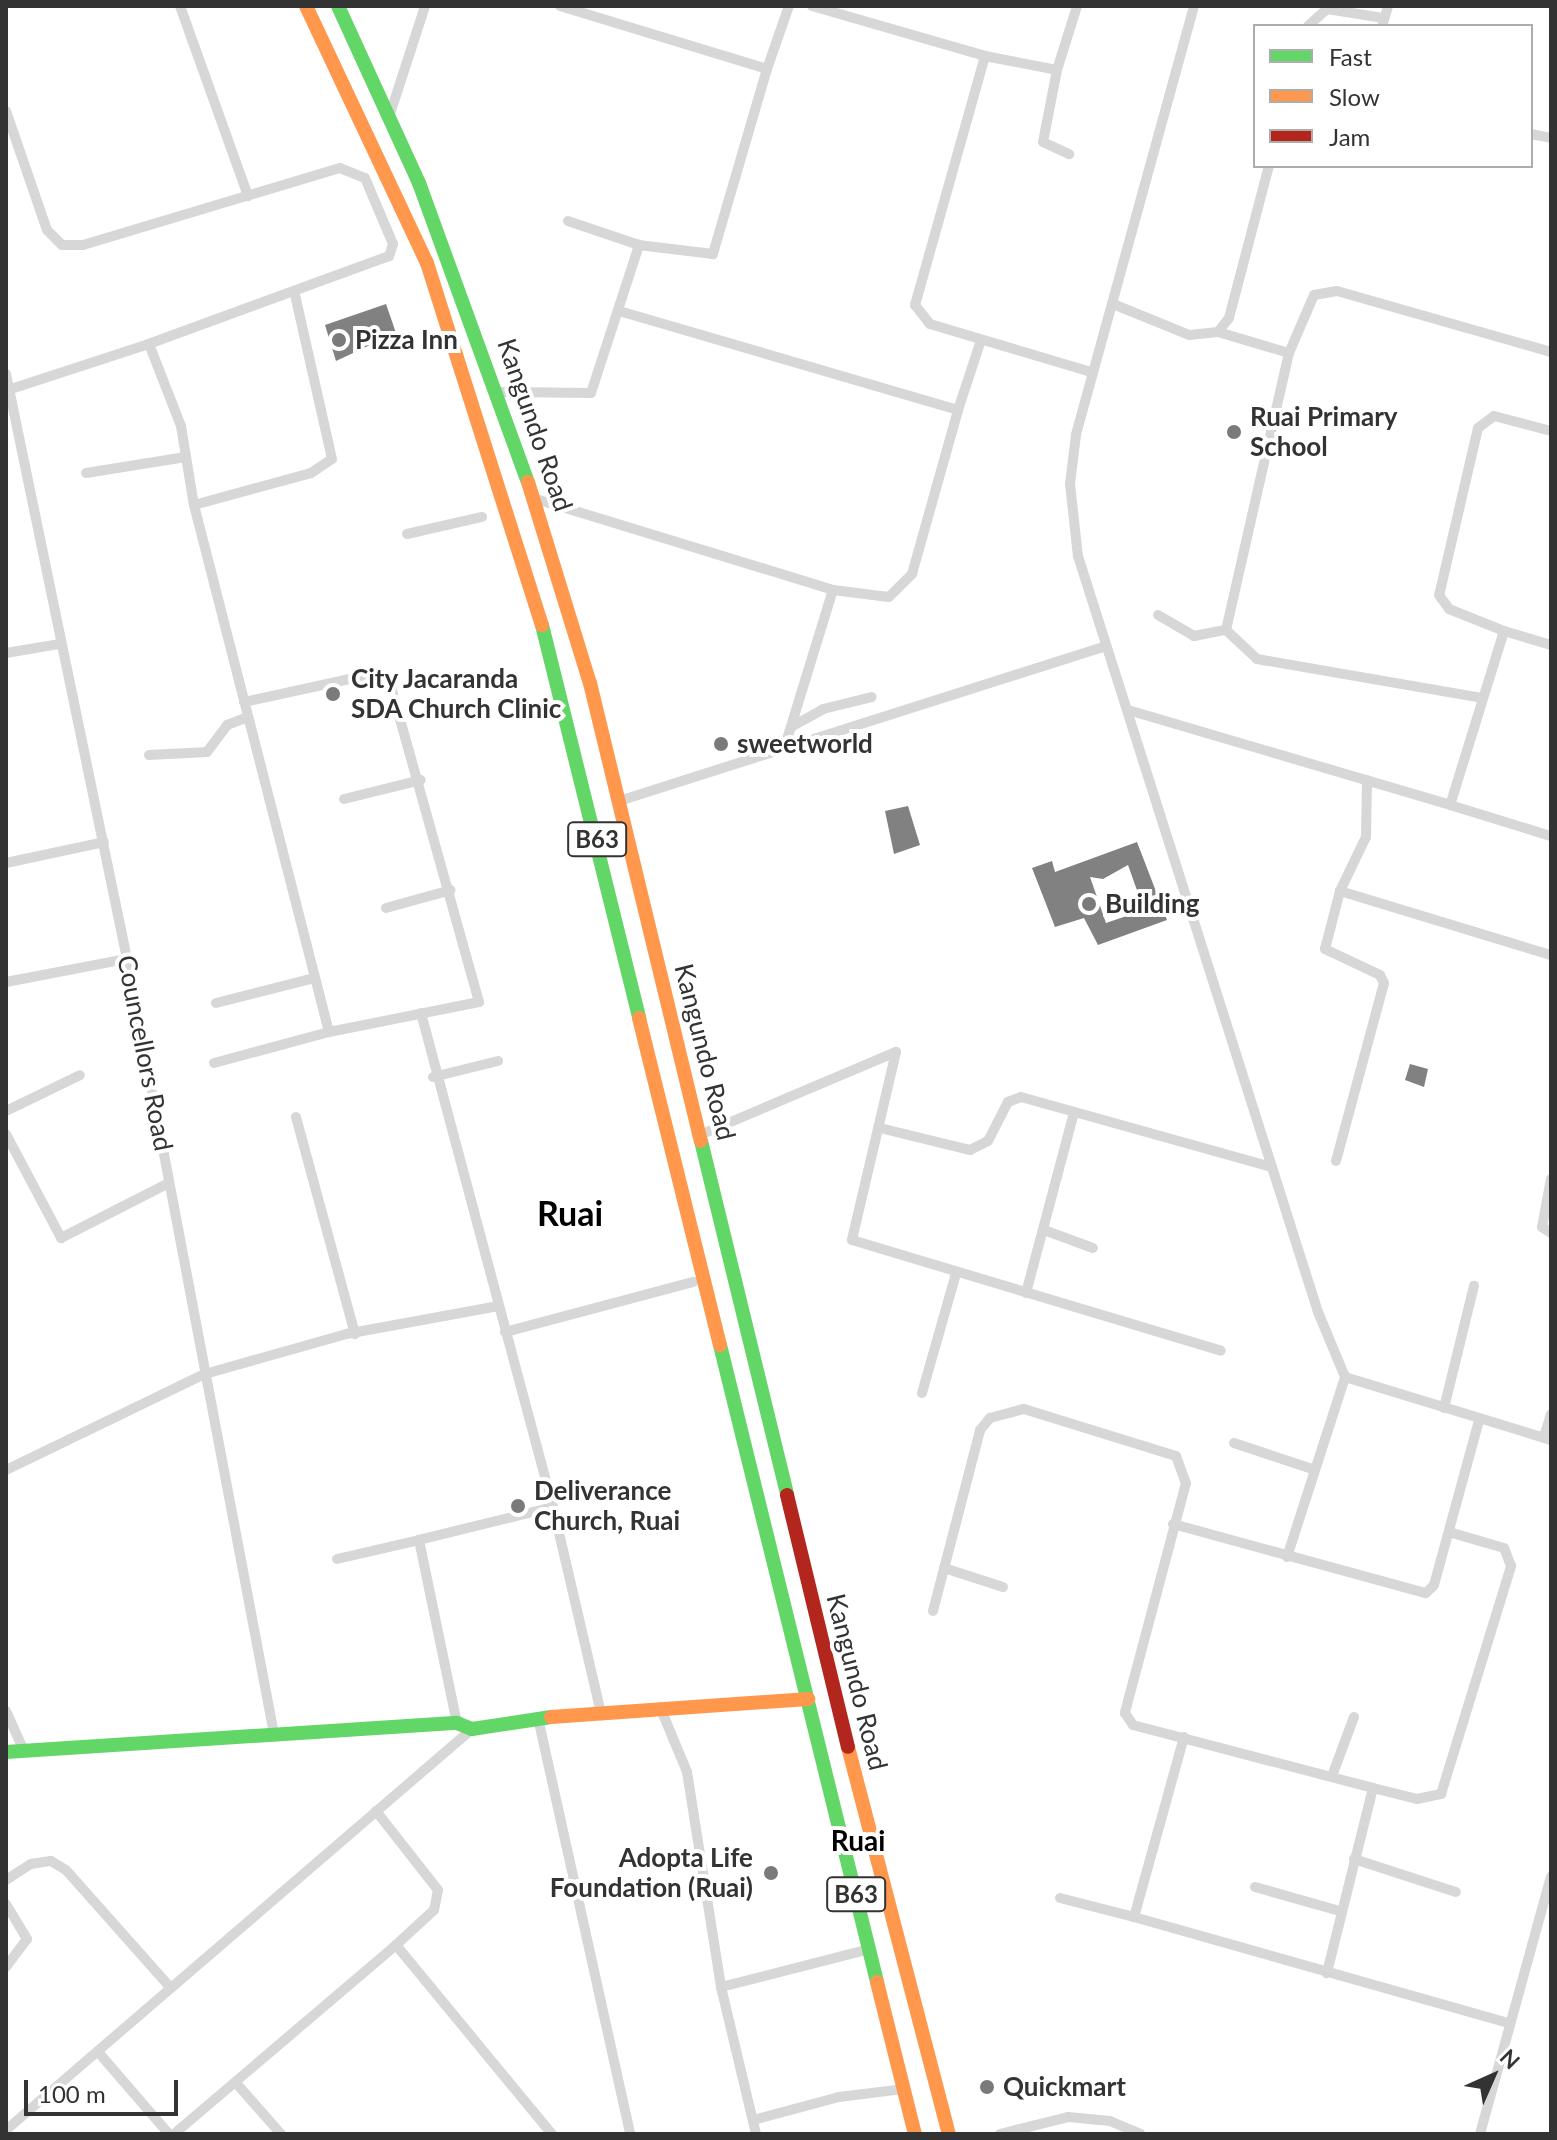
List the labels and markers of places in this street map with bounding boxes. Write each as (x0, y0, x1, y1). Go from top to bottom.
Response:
place label: Pizza Inn (355, 324, 458, 356)
marker: Pizza Inn (330, 331, 348, 349)
place label: Ruai Primary School (1250, 401, 1398, 462)
marker: Ruai Primary School (1225, 423, 1243, 441)
place label: City Jacaranda SDA Church Clinic (351, 663, 562, 724)
marker: City Jacaranda SDA Church Clinic (322, 683, 344, 705)
place label: sweetworld (737, 728, 873, 760)
marker: sweetworld (712, 735, 730, 753)
place label: Building (1105, 888, 1199, 920)
marker: Building (1080, 895, 1098, 913)
place label: Deliverance Church, Ruai (534, 1475, 680, 1536)
marker: Deliverance Church, Ruai (509, 1497, 527, 1515)
place label: Adopta Life Foundation (Ruai) (550, 1842, 753, 1904)
marker: Adopta Life Foundation (Ruai) (760, 1862, 782, 1884)
place label: Quickmart (1003, 2071, 1126, 2103)
marker: Quickmart (978, 2078, 996, 2096)

